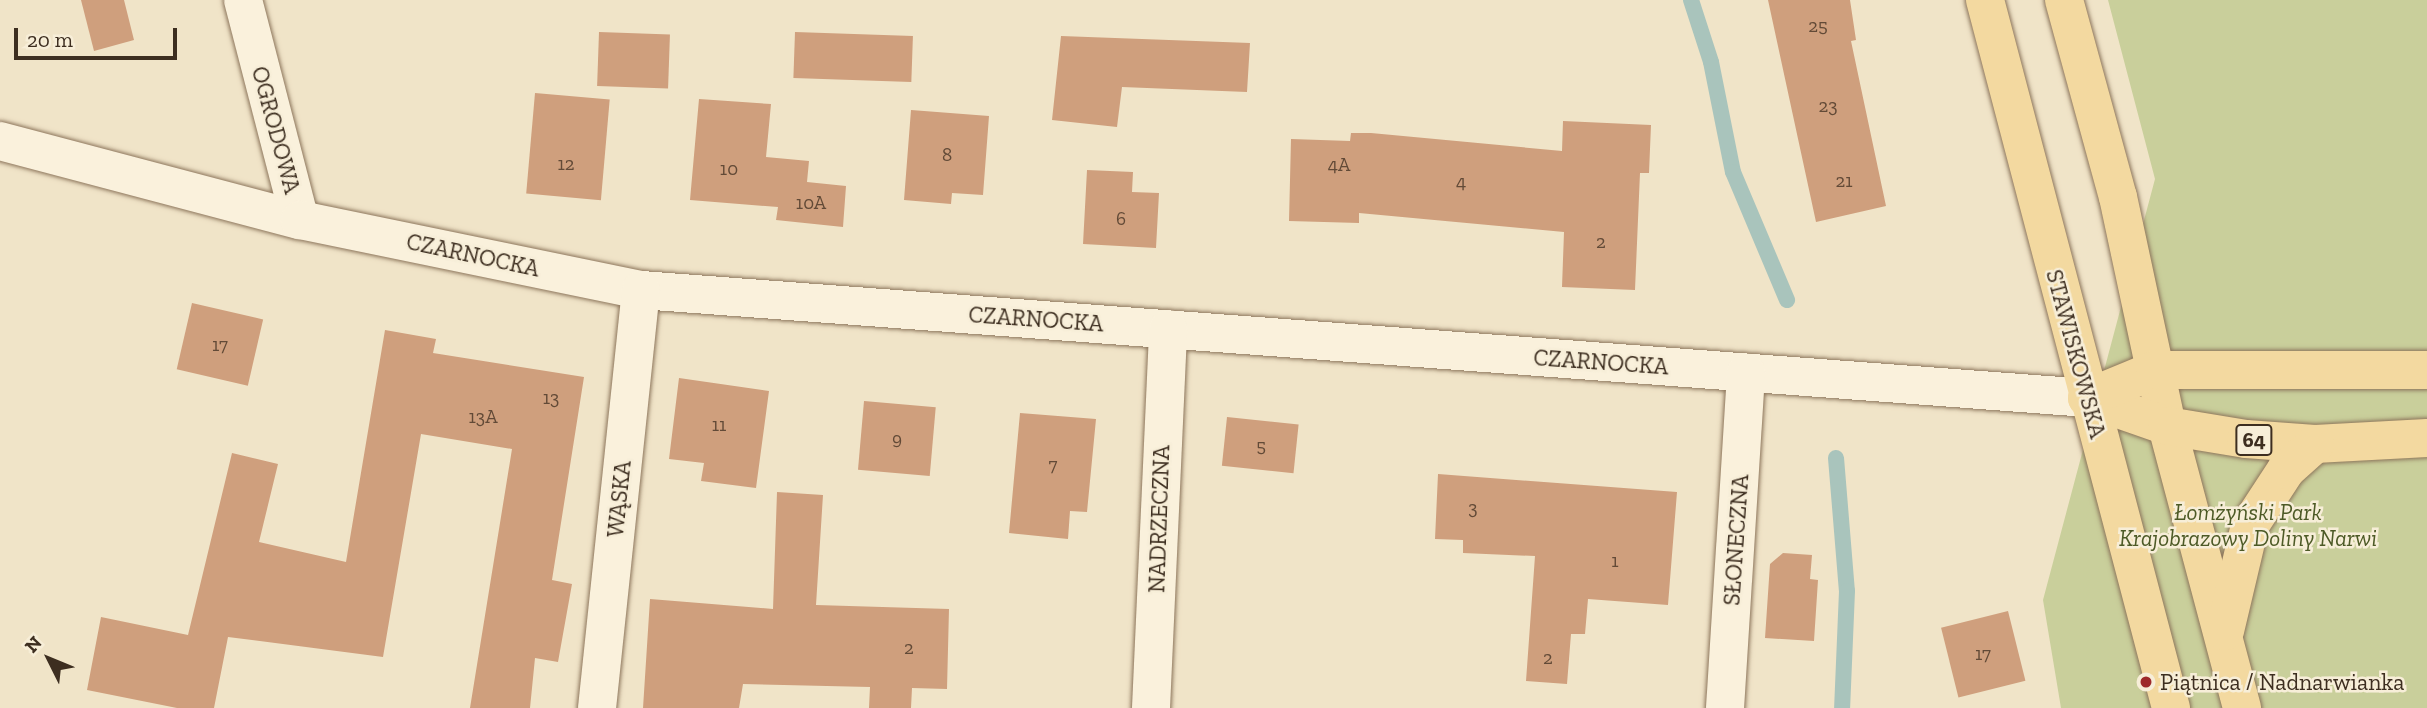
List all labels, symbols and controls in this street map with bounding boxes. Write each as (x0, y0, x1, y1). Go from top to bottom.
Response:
scale bar (18, 14, 180, 58)
house number: 25 (1808, 15, 1828, 37)
text: 20 m (27, 27, 73, 52)
street label: OGRODOWA (246, 63, 306, 197)
house number: 23 (1818, 95, 1838, 117)
house number: 8 (942, 144, 952, 166)
house number: 12 (557, 153, 575, 175)
house number: 4A (1328, 154, 1350, 176)
house number: 10 (720, 158, 738, 180)
house number: 21 (1835, 170, 1853, 192)
house number: 4 (1456, 171, 1466, 193)
house number: 10A (796, 192, 826, 214)
house number: 6 (1116, 208, 1126, 230)
street label: CZARNOCKA (404, 227, 542, 283)
house number: 2 (1596, 231, 1606, 253)
street label: STAWISKOWSKA (2040, 267, 2112, 441)
street label: CZARNOCKA (968, 301, 1104, 337)
house number: 17 (212, 334, 228, 356)
street label: CZARNOCKA (1533, 344, 1669, 380)
house number: 13 (543, 387, 559, 409)
house number: 13A (469, 406, 497, 428)
house number: 11 (712, 414, 726, 436)
road number: 64 (2235, 422, 2273, 458)
house number: 9 (892, 428, 902, 450)
house number: 5 (1256, 435, 1266, 457)
street label: NADRZECZNA (1143, 445, 1175, 593)
house number: 7 (1049, 454, 1057, 476)
street label: WĄSKA (601, 459, 637, 539)
street label: SŁONECZNA (1718, 474, 1754, 606)
house number: 3 (1468, 497, 1478, 519)
park label: Łomżyński Park Krajobrazowy Doliny Narwi (2119, 498, 2377, 552)
house number: 1 (1611, 550, 1619, 572)
north arrow (14, 624, 84, 694)
text: N (20, 631, 47, 657)
house number: 2 (904, 637, 914, 659)
house number: 17 (1975, 643, 1991, 665)
house number: 2 (1543, 647, 1553, 669)
place label: Piątnica / Nadnarwianka (2160, 668, 2404, 696)
marker: Piątnica / Nadnarwianka (2138, 674, 2154, 690)

